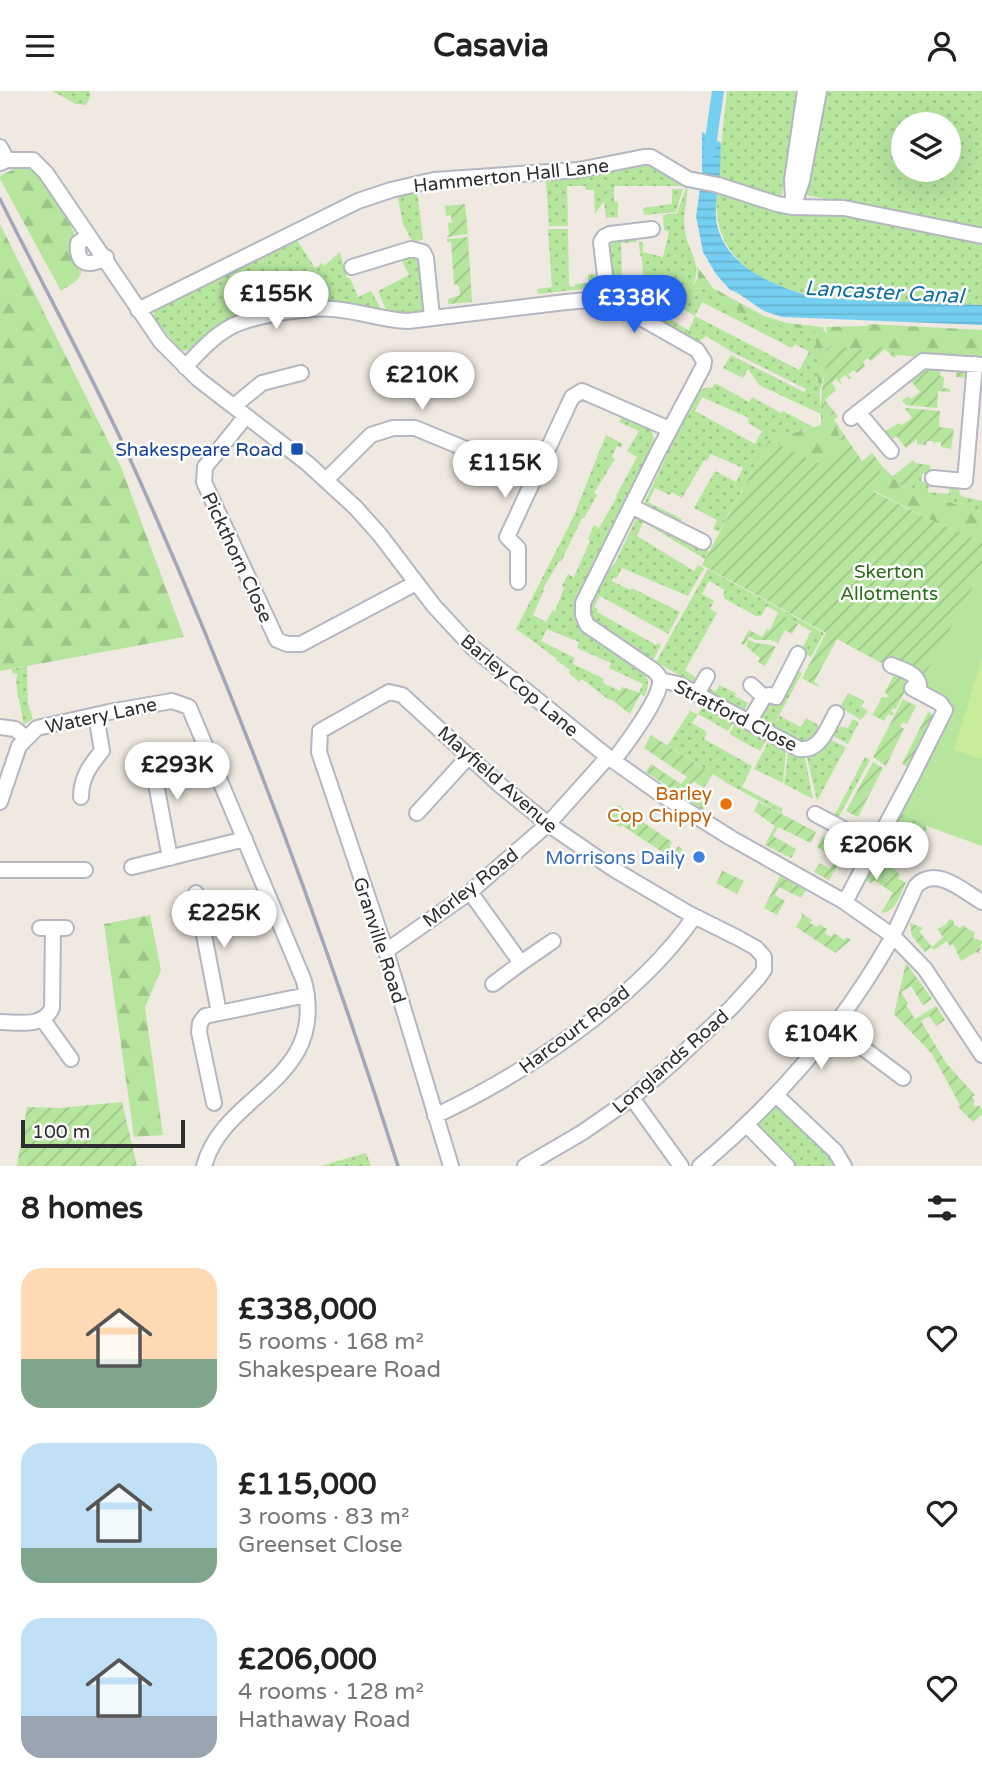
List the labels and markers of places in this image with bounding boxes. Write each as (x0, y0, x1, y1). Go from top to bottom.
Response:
pin: £155K (227, 271, 325, 331)
pin: £338K (585, 275, 683, 335)
pin: £210K (373, 353, 471, 412)
place label: Shakespeare Road (115, 439, 283, 461)
marker: Shakespeare Road (289, 441, 305, 457)
pin: £115K (456, 441, 554, 500)
pin: £293K (128, 743, 226, 802)
place label: Barley Cop Chippy (607, 783, 712, 827)
marker: Barley Cop Chippy (718, 796, 734, 812)
pin: £206K (827, 823, 925, 882)
place label: Morrisons Daily (545, 847, 685, 869)
marker: Morrisons Daily (691, 849, 707, 865)
pin: £225K (175, 891, 273, 950)
pin: £104K (772, 1011, 870, 1071)

